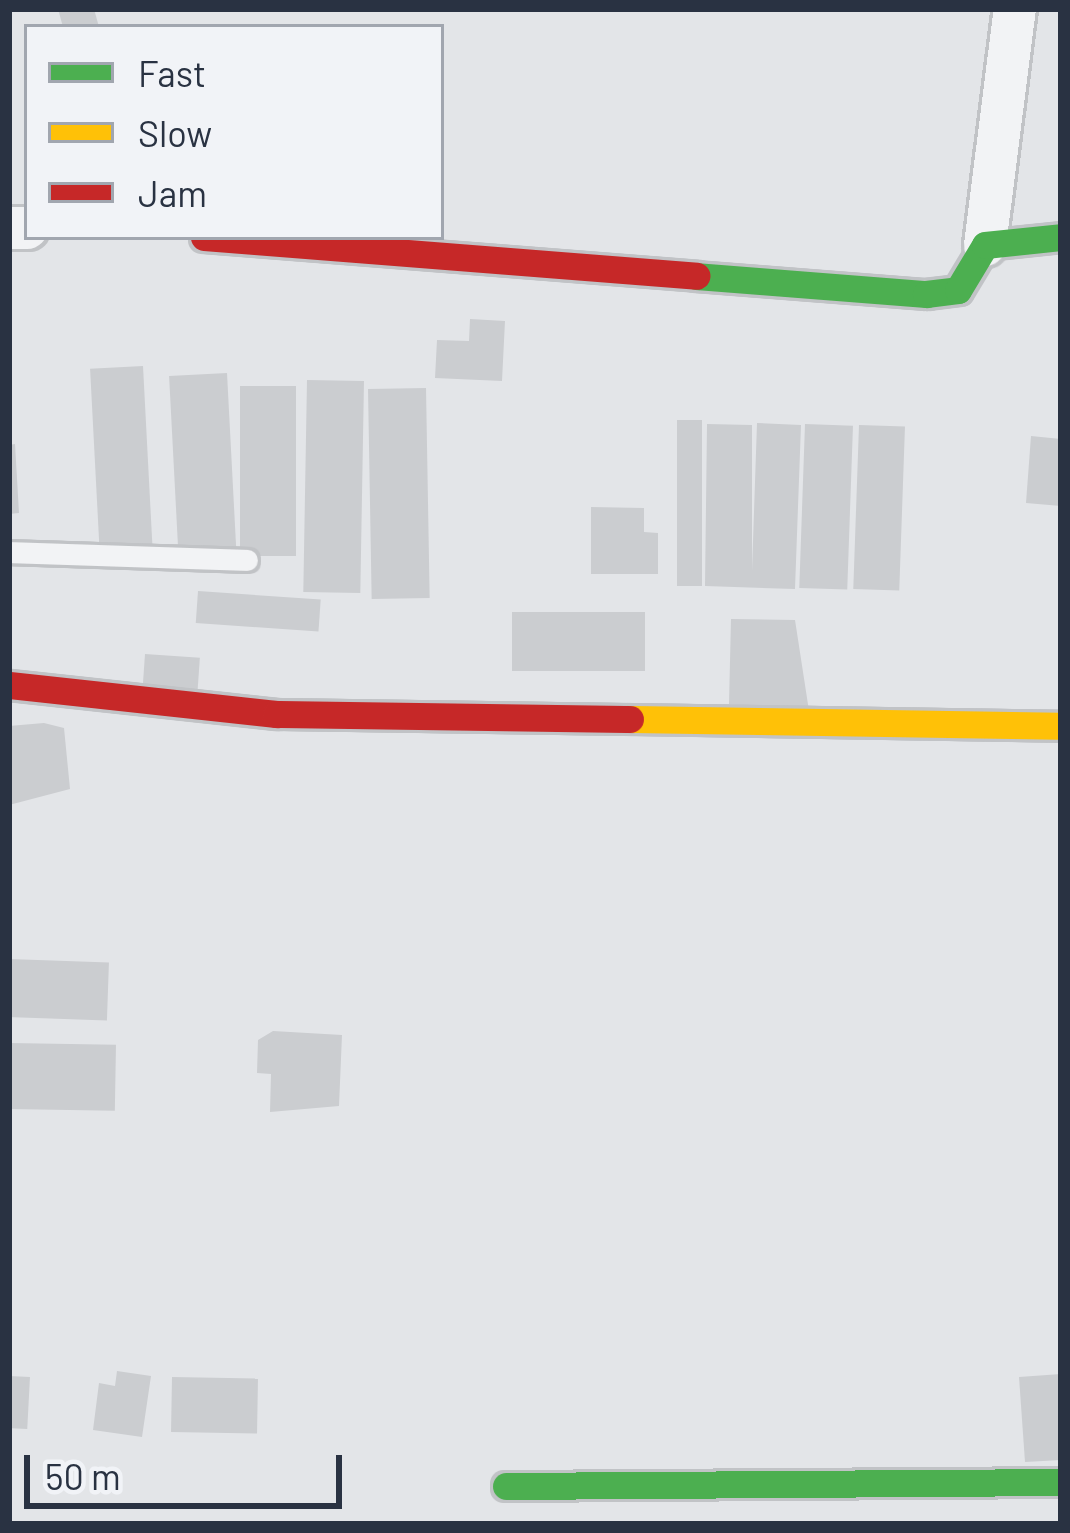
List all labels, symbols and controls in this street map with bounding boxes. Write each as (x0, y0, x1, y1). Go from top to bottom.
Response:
legend (24, 24, 444, 240)
text: Fast (138, 51, 206, 94)
text: Slow (138, 111, 212, 154)
text: Jam (138, 171, 207, 214)
scale bar (30, 1431, 348, 1505)
text: 50 m (45, 1454, 121, 1497)

